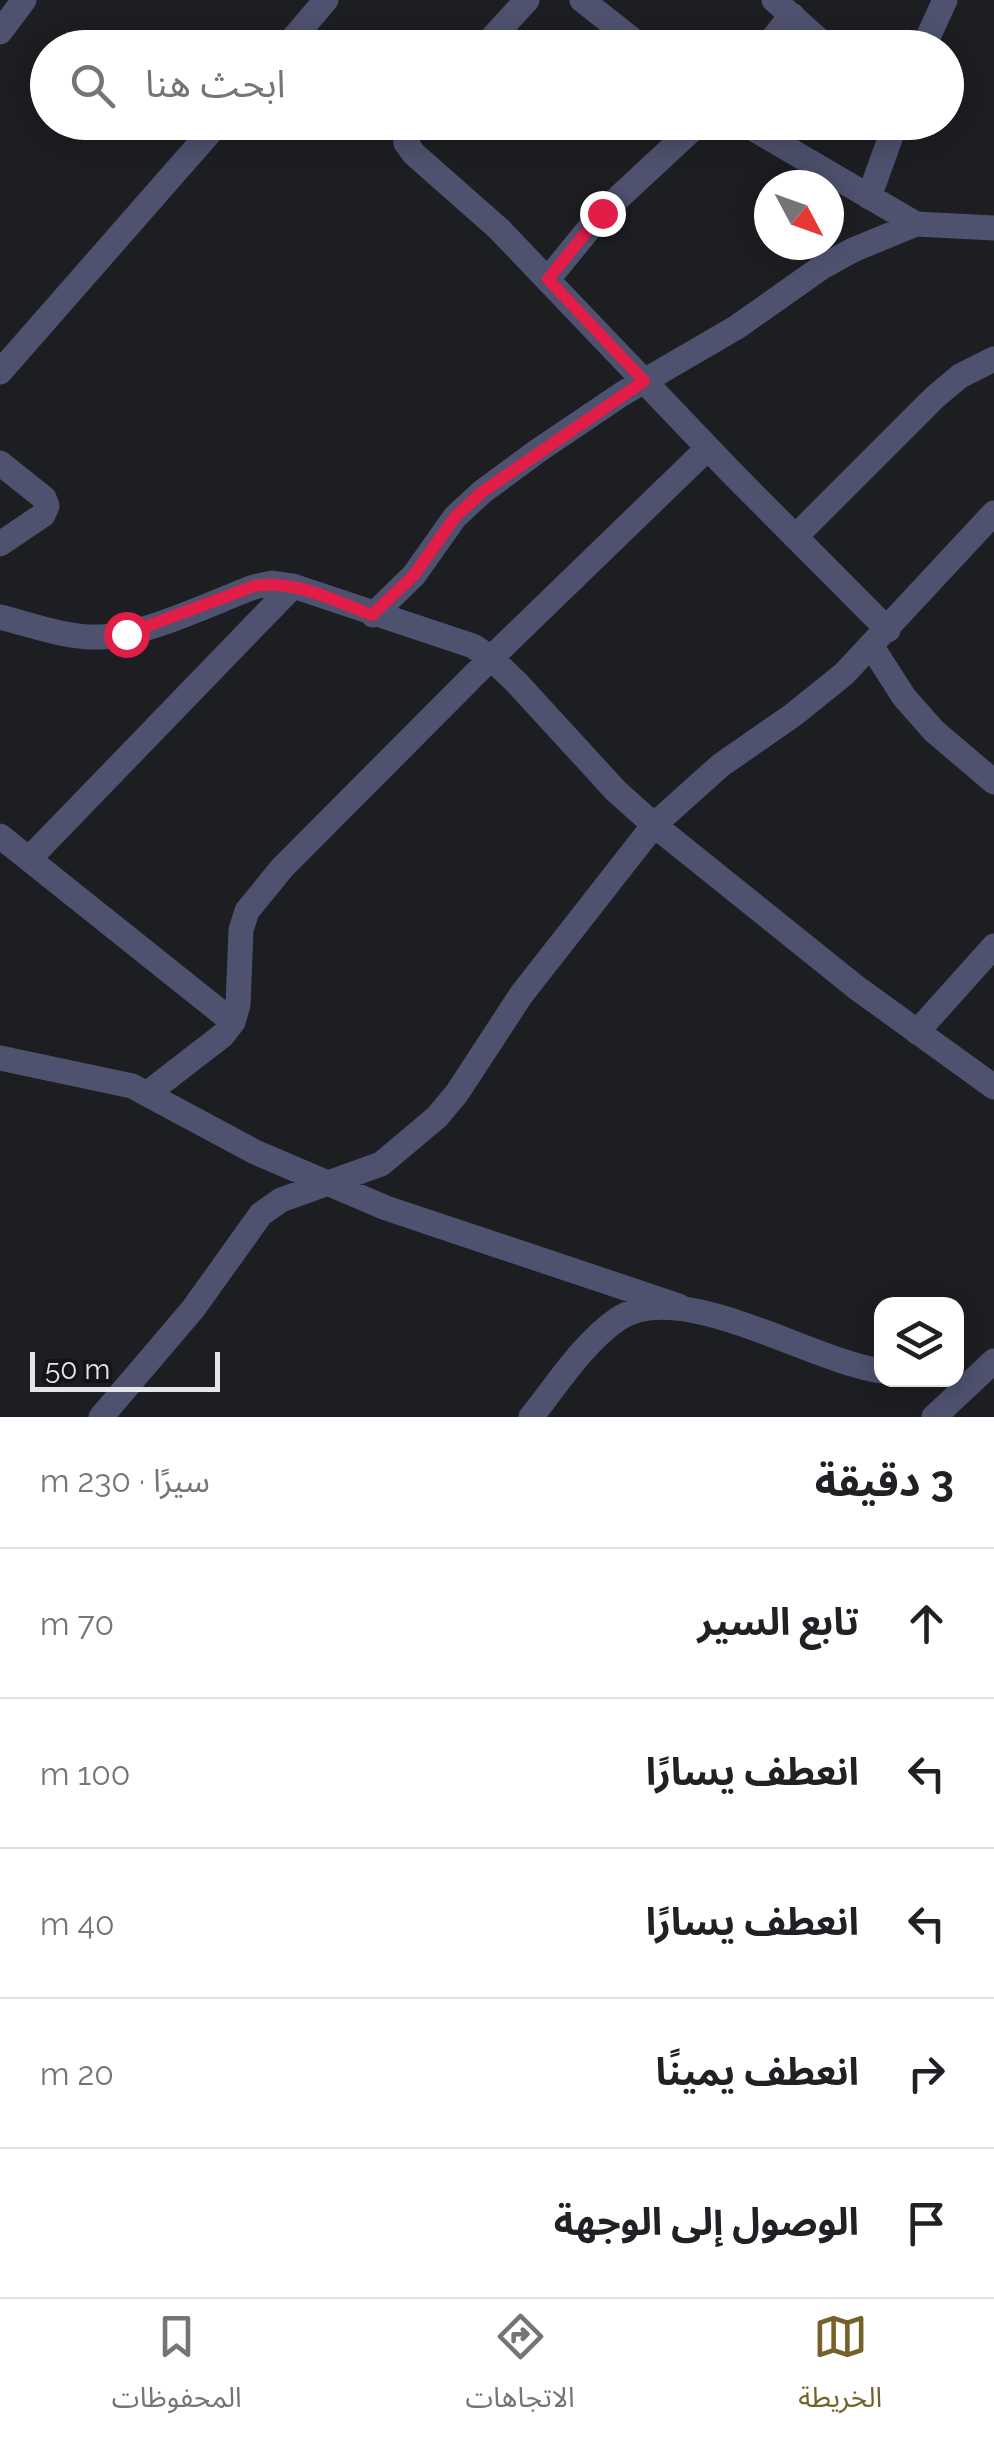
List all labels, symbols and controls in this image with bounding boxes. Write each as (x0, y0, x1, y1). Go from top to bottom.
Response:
search box (30, 30, 964, 140)
icon: search (65, 58, 120, 113)
text: ابحث هنا (145, 61, 286, 106)
north arrow (754, 170, 844, 260)
route end (580, 191, 626, 237)
route start (104, 612, 150, 658)
map controls (874, 1297, 964, 1387)
button: layers (874, 1297, 964, 1387)
scale bar (30, 1347, 220, 1392)
text: 50 m (45, 1353, 110, 1386)
text: 3 دقيقة (815, 1457, 954, 1506)
text: سيرًا · 230 m (40, 1462, 210, 1499)
icon: ahead (899, 1596, 954, 1651)
text: تابع السير (697, 1599, 859, 1644)
text: 70 m (40, 1605, 114, 1642)
icon: left (899, 1746, 954, 1801)
text: انعطف يسارًا (646, 1749, 859, 1794)
text: 100 m (40, 1755, 130, 1792)
icon: left (899, 1896, 954, 1951)
text: انعطف يسارًا (646, 1899, 859, 1944)
text: 40 m (40, 1905, 115, 1942)
icon: right (899, 2046, 954, 2101)
text: انعطف يمينًا (656, 2049, 859, 2094)
text: 20 m (40, 2055, 114, 2092)
icon: arrive (899, 2196, 954, 2251)
text: الوصول إلى الوجهة (554, 2199, 859, 2244)
tab: المحفوظات (112, 2309, 242, 2428)
tab: الاتجاهات (465, 2309, 575, 2428)
tab: الخريطة (798, 2309, 882, 2428)

